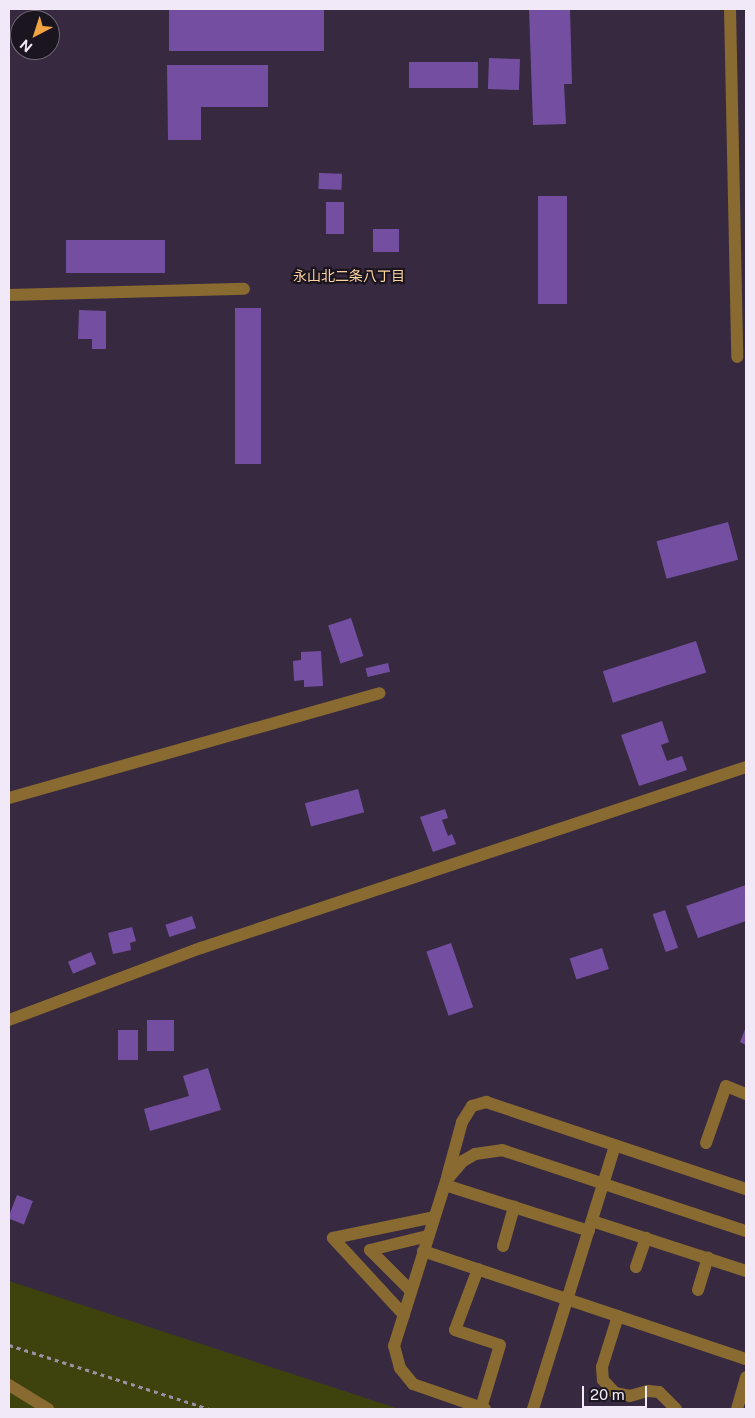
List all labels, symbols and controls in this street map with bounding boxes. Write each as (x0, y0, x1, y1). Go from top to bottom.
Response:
north arrow (10, 10, 60, 60)
text: N (17, 36, 35, 55)
district label: 永山北二条八丁目 (293, 268, 405, 284)
scale bar (585, 1376, 650, 1408)
text: 20 m (590, 1386, 625, 1403)

